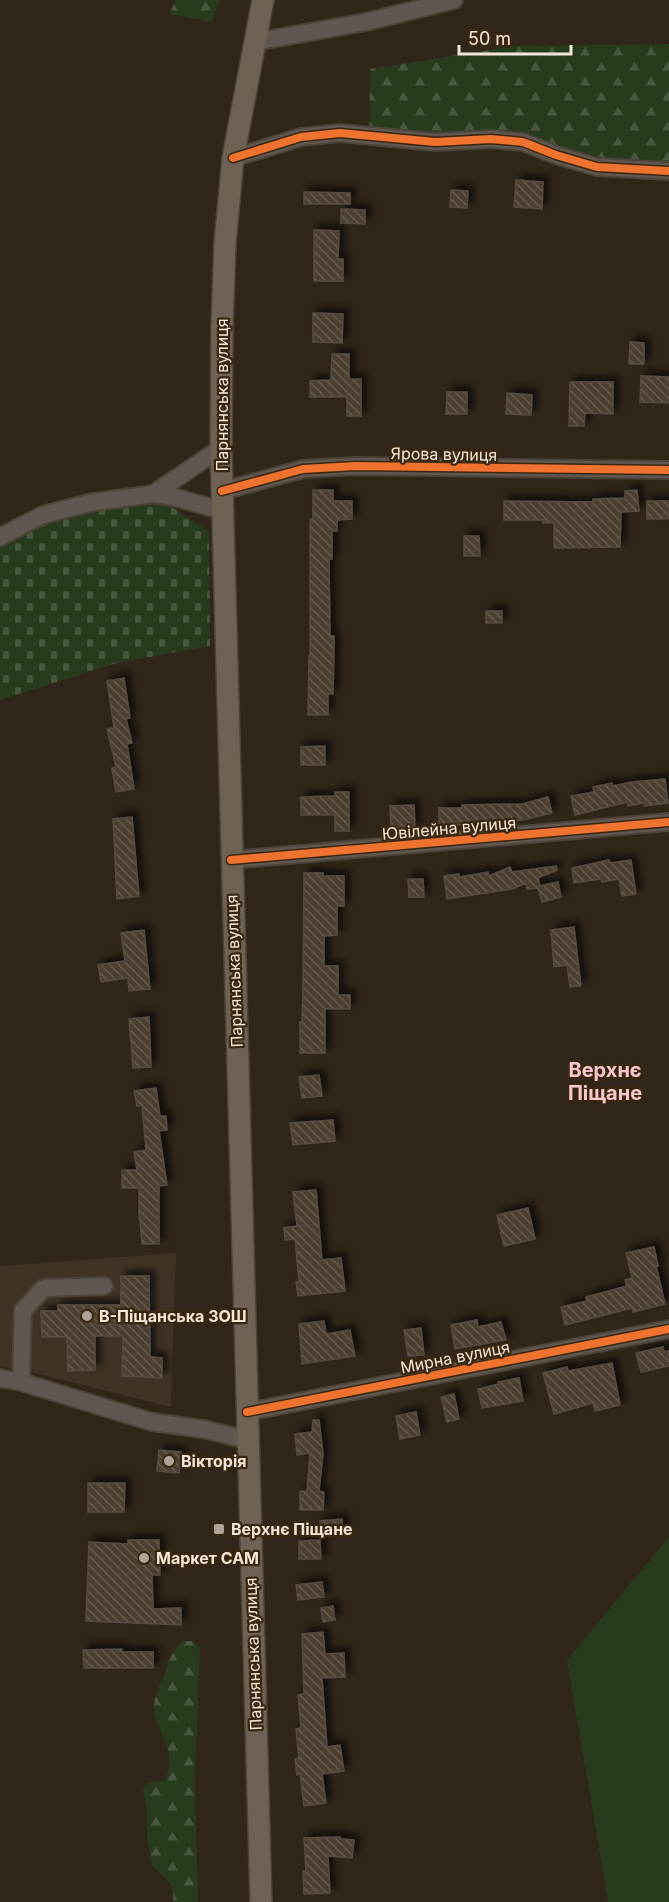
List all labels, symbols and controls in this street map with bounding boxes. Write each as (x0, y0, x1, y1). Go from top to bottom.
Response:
scale bar (459, 18, 572, 56)
text: 50 m (468, 28, 511, 49)
street label: Парнянська вулиця (212, 318, 232, 472)
street label: Ярова вулиця (391, 443, 497, 465)
street label: Ювілейна вулиця (381, 812, 517, 844)
street label: Парнянська вулиця (221, 894, 247, 1048)
district label: Верхнє Піщане (568, 1058, 642, 1105)
place label: В-Піщанська ЗОШ (99, 1306, 247, 1326)
marker: В-Піщанська ЗОШ (80, 1309, 94, 1323)
street label: Мирна вулиця (399, 1337, 511, 1377)
place label: Вікторія (181, 1451, 247, 1471)
marker: Вікторія (162, 1454, 176, 1468)
place label: Верхнє Піщане (231, 1519, 353, 1539)
marker: Верхнє Піщане (212, 1522, 226, 1536)
place label: Маркет САМ (156, 1548, 259, 1568)
marker: Маркет САМ (137, 1551, 151, 1565)
street label: Парнянська вулиця (240, 1577, 266, 1731)

